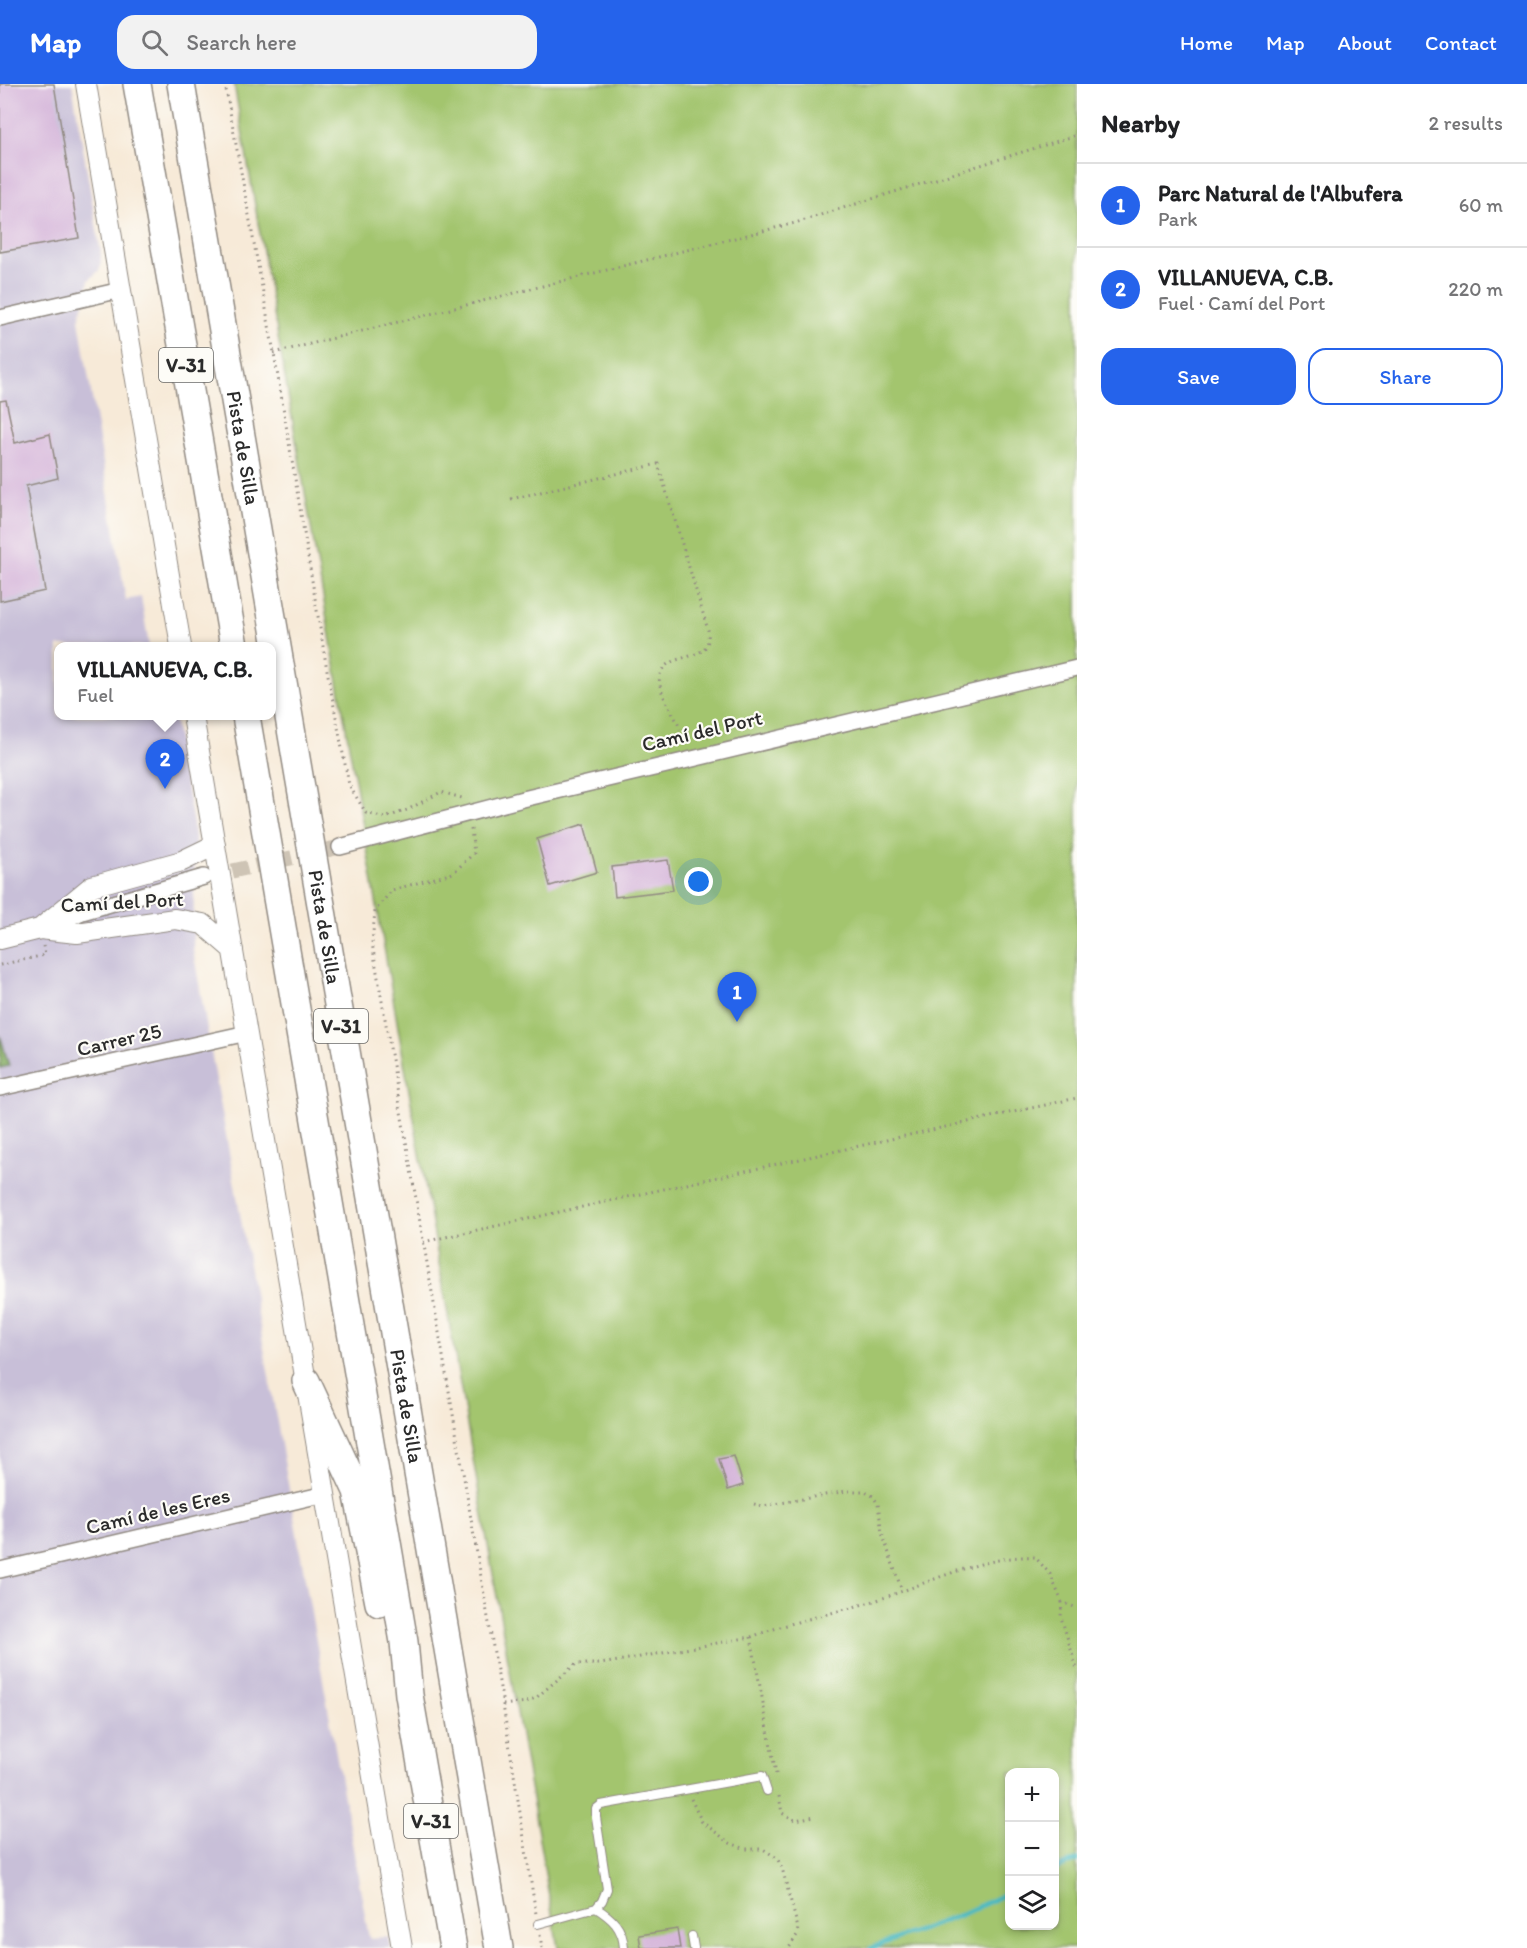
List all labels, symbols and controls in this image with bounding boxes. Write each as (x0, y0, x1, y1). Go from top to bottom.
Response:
search box (117, 15, 537, 69)
text: Map (30, 25, 81, 59)
icon: search (138, 26, 171, 59)
text: Search here (186, 29, 297, 56)
text: Home (1180, 30, 1233, 55)
text: Map (1266, 30, 1305, 55)
text: About (1338, 30, 1392, 55)
text: Contact (1425, 30, 1497, 55)
text: Nearby (1101, 107, 1180, 139)
text: 2 results (1429, 111, 1503, 135)
text: Parc Natural de l'Albufera (1158, 180, 1403, 207)
text: 1 (1116, 193, 1125, 217)
text: 60 m (1459, 193, 1503, 217)
text: Park (1158, 207, 1197, 231)
text: VILLANUEVA, C.B. (1158, 264, 1333, 291)
text: 2 (1115, 277, 1126, 301)
text: 220 m (1448, 277, 1503, 301)
text: Fuel · Camí del Port (1158, 291, 1325, 315)
road number: V-31 (159, 348, 213, 382)
button: Save (1101, 348, 1296, 405)
button: Share (1308, 348, 1503, 405)
street label: Pista de Silla (222, 389, 266, 507)
popup (54, 642, 276, 720)
text: VILLANUEVA, C.B. (77, 656, 253, 683)
text: Fuel (77, 683, 114, 707)
street label: Camí del Port (639, 704, 765, 757)
pin: 2 (146, 740, 184, 789)
your location (684, 867, 713, 896)
street label: Pista de Silla (303, 868, 347, 986)
street label: Camí del Port (60, 886, 184, 917)
pin: 1 (718, 972, 756, 1022)
road number: V-31 (314, 1009, 368, 1043)
street label: Carrer 25 (74, 1018, 164, 1061)
street label: Pista de Silla (385, 1347, 429, 1465)
street label: Camí de les Eres (83, 1482, 232, 1539)
map controls (1005, 1768, 1059, 1930)
button: + (1005, 1768, 1059, 1822)
road number: V-31 (404, 1804, 458, 1838)
button: − (1005, 1822, 1059, 1876)
button: layers (1005, 1876, 1059, 1930)

